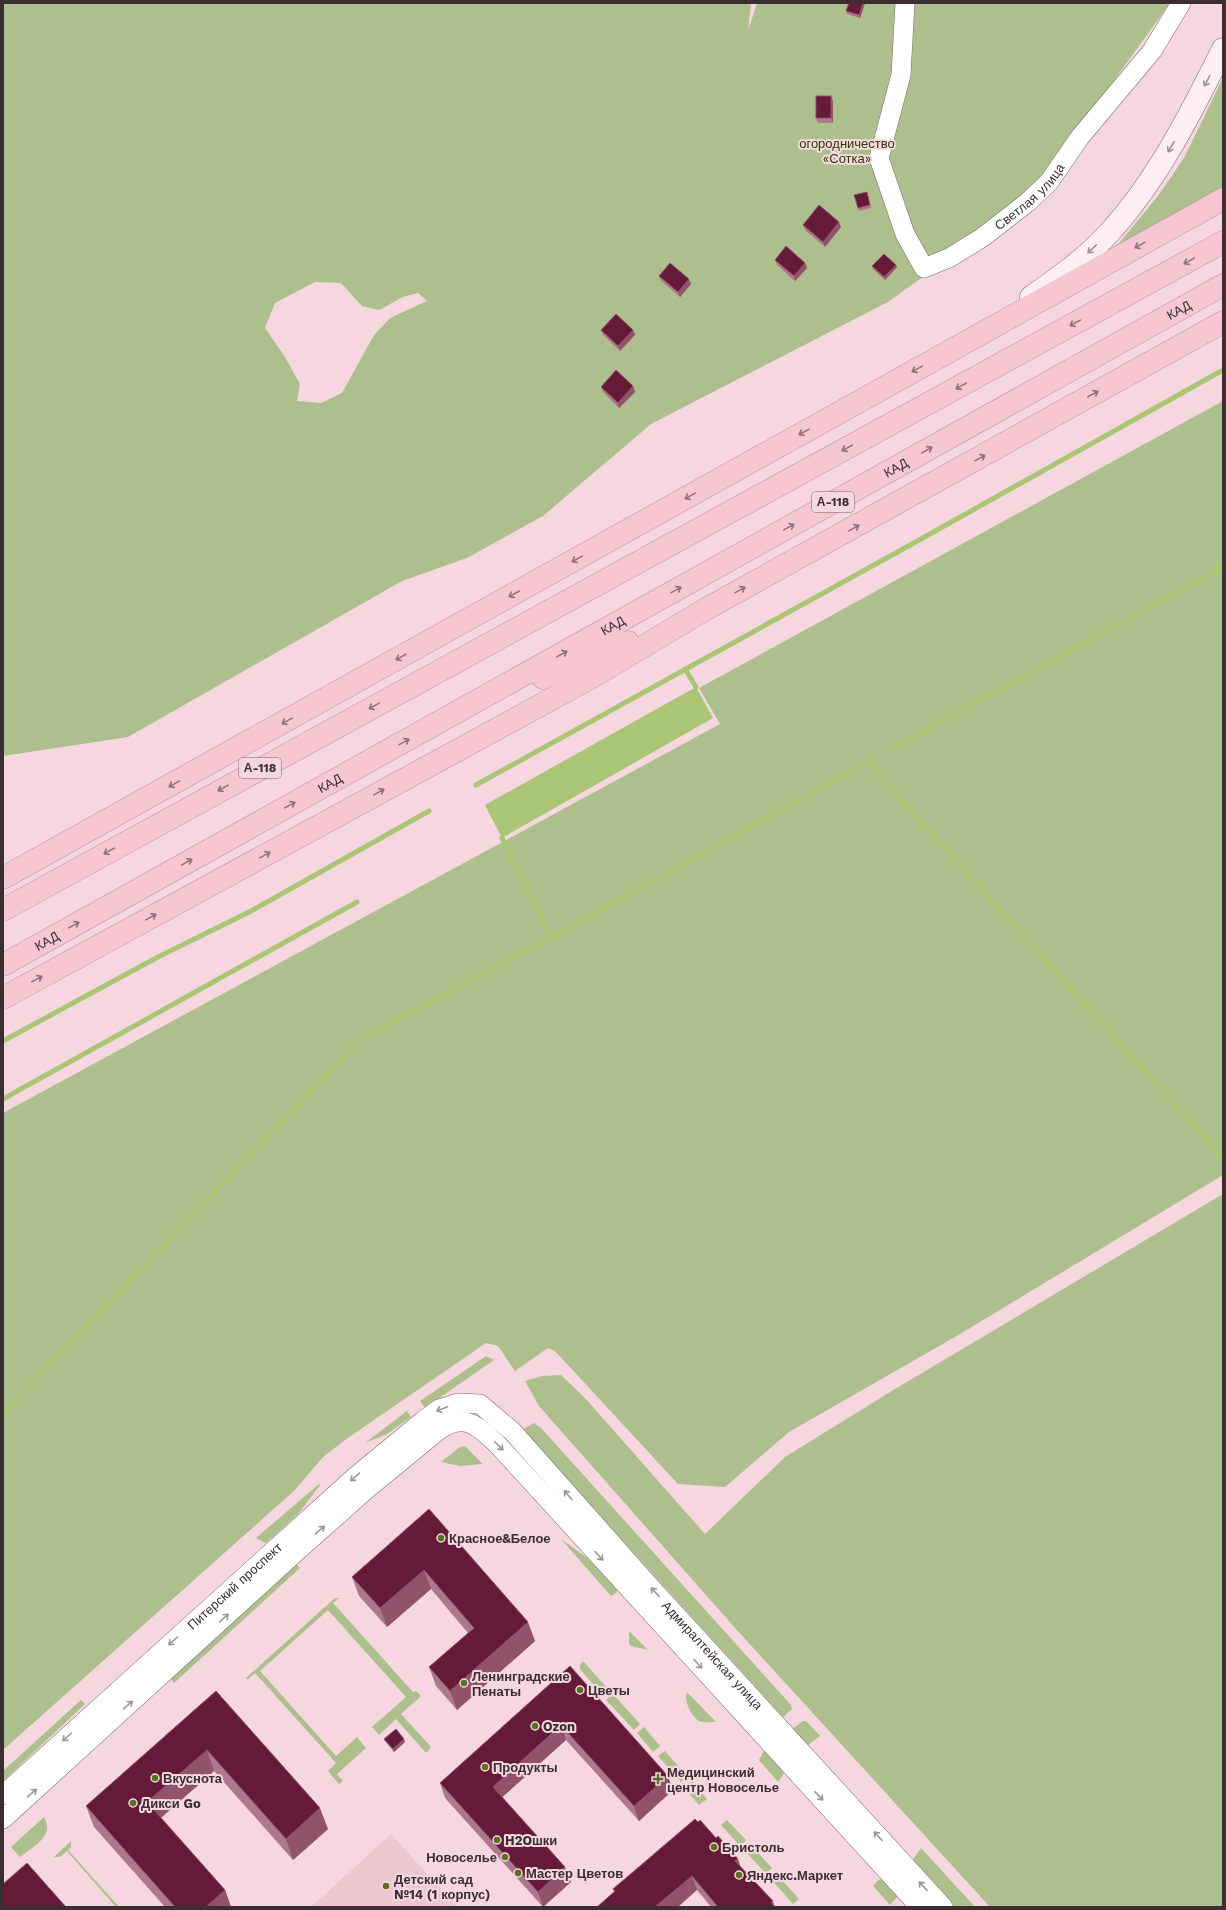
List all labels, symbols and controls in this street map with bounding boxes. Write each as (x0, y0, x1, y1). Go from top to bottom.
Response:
one-way arrow (1203, 75, 1210, 87)
park label: огородничество «Сотка» (799, 136, 895, 166)
one-way arrow (1167, 141, 1175, 152)
street label: Светлая улица (991, 160, 1068, 233)
one-way arrow (1134, 242, 1146, 250)
one-way arrow (1087, 244, 1097, 254)
one-way arrow (1183, 257, 1195, 265)
street label: КАД (1164, 297, 1194, 322)
one-way arrow (1069, 320, 1081, 328)
one-way arrow (911, 366, 923, 373)
one-way arrow (955, 383, 967, 390)
one-way arrow (1087, 390, 1099, 398)
one-way arrow (798, 429, 810, 437)
one-way arrow (841, 445, 853, 453)
one-way arrow (921, 445, 933, 453)
one-way arrow (974, 453, 986, 461)
street label: КАД (881, 455, 911, 480)
one-way arrow (684, 492, 696, 500)
road number: А-118 (812, 492, 854, 512)
one-way arrow (783, 522, 795, 530)
one-way arrow (848, 523, 860, 531)
one-way arrow (571, 556, 583, 563)
one-way arrow (670, 586, 682, 594)
one-way arrow (734, 586, 746, 594)
one-way arrow (508, 590, 520, 598)
street label: КАД (598, 612, 628, 638)
one-way arrow (556, 649, 568, 657)
one-way arrow (395, 654, 407, 662)
one-way arrow (368, 703, 380, 710)
one-way arrow (281, 717, 293, 725)
one-way arrow (398, 738, 410, 746)
road number: А-118 (239, 758, 281, 778)
street label: КАД (315, 770, 345, 796)
one-way arrow (168, 781, 180, 789)
one-way arrow (217, 785, 229, 793)
one-way arrow (373, 788, 385, 796)
one-way arrow (284, 801, 296, 809)
one-way arrow (103, 847, 115, 855)
one-way arrow (259, 850, 271, 858)
one-way arrow (181, 858, 193, 866)
one-way arrow (145, 913, 157, 920)
one-way arrow (68, 921, 80, 929)
street label: КАД (32, 928, 62, 953)
one-way arrow (31, 975, 43, 983)
one-way arrow (437, 1405, 449, 1413)
one-way arrow (495, 1441, 504, 1451)
one-way arrow (350, 1472, 360, 1482)
one-way arrow (564, 1489, 573, 1500)
one-way arrow (315, 1526, 325, 1535)
place label: Красное&Белое (449, 1531, 551, 1546)
marker: Красное&Белое (436, 1533, 446, 1543)
street label: Питерский проспект (184, 1539, 285, 1632)
one-way arrow (594, 1551, 604, 1561)
one-way arrow (650, 1587, 659, 1597)
street label: Адмиралтейская улица (659, 1598, 767, 1713)
one-way arrow (219, 1613, 229, 1622)
one-way arrow (169, 1636, 179, 1645)
one-way arrow (693, 1659, 702, 1669)
place label: Ленинградские Пенаты (472, 1669, 570, 1699)
marker: Ленинградские Пенаты (459, 1678, 469, 1688)
place label: Цветы (588, 1683, 630, 1698)
marker: Цветы (575, 1685, 585, 1695)
one-way arrow (123, 1701, 133, 1710)
place label: Ozon (543, 1719, 575, 1734)
marker: Ozon (530, 1721, 540, 1731)
one-way arrow (63, 1732, 73, 1741)
place label: Продукты (493, 1760, 558, 1775)
marker: Продукты (480, 1762, 490, 1772)
place label: Медицинский центр Новоселье (667, 1765, 779, 1795)
place label: Вкуснота (163, 1771, 223, 1786)
marker: Вкуснота (150, 1773, 160, 1783)
marker: Медицинский центр Новоселье (652, 1773, 664, 1785)
one-way arrow (27, 1788, 37, 1798)
one-way arrow (814, 1791, 823, 1801)
place label: Дикси Go (141, 1796, 201, 1811)
marker: Дикси Go (128, 1798, 138, 1808)
one-way arrow (874, 1832, 883, 1842)
place label: H2Oшки (505, 1833, 557, 1848)
marker: H2Oшки (492, 1835, 502, 1845)
place label: Бристоль (722, 1840, 785, 1855)
marker: Бристоль (709, 1842, 719, 1852)
place label: Новоселье (426, 1850, 497, 1865)
marker: Новоселье (500, 1852, 510, 1862)
place label: Мастер Цветов (526, 1866, 623, 1881)
marker: Мастер Цветов (513, 1868, 523, 1878)
place label: Яндекс.Маркет (747, 1868, 843, 1883)
marker: Яндекс.Маркет (734, 1870, 744, 1880)
place label: Детский сад №14 (1 корпус) (394, 1872, 490, 1902)
marker: Детский сад №14 (1 корпус) (381, 1881, 391, 1891)
one-way arrow (919, 1881, 928, 1891)

